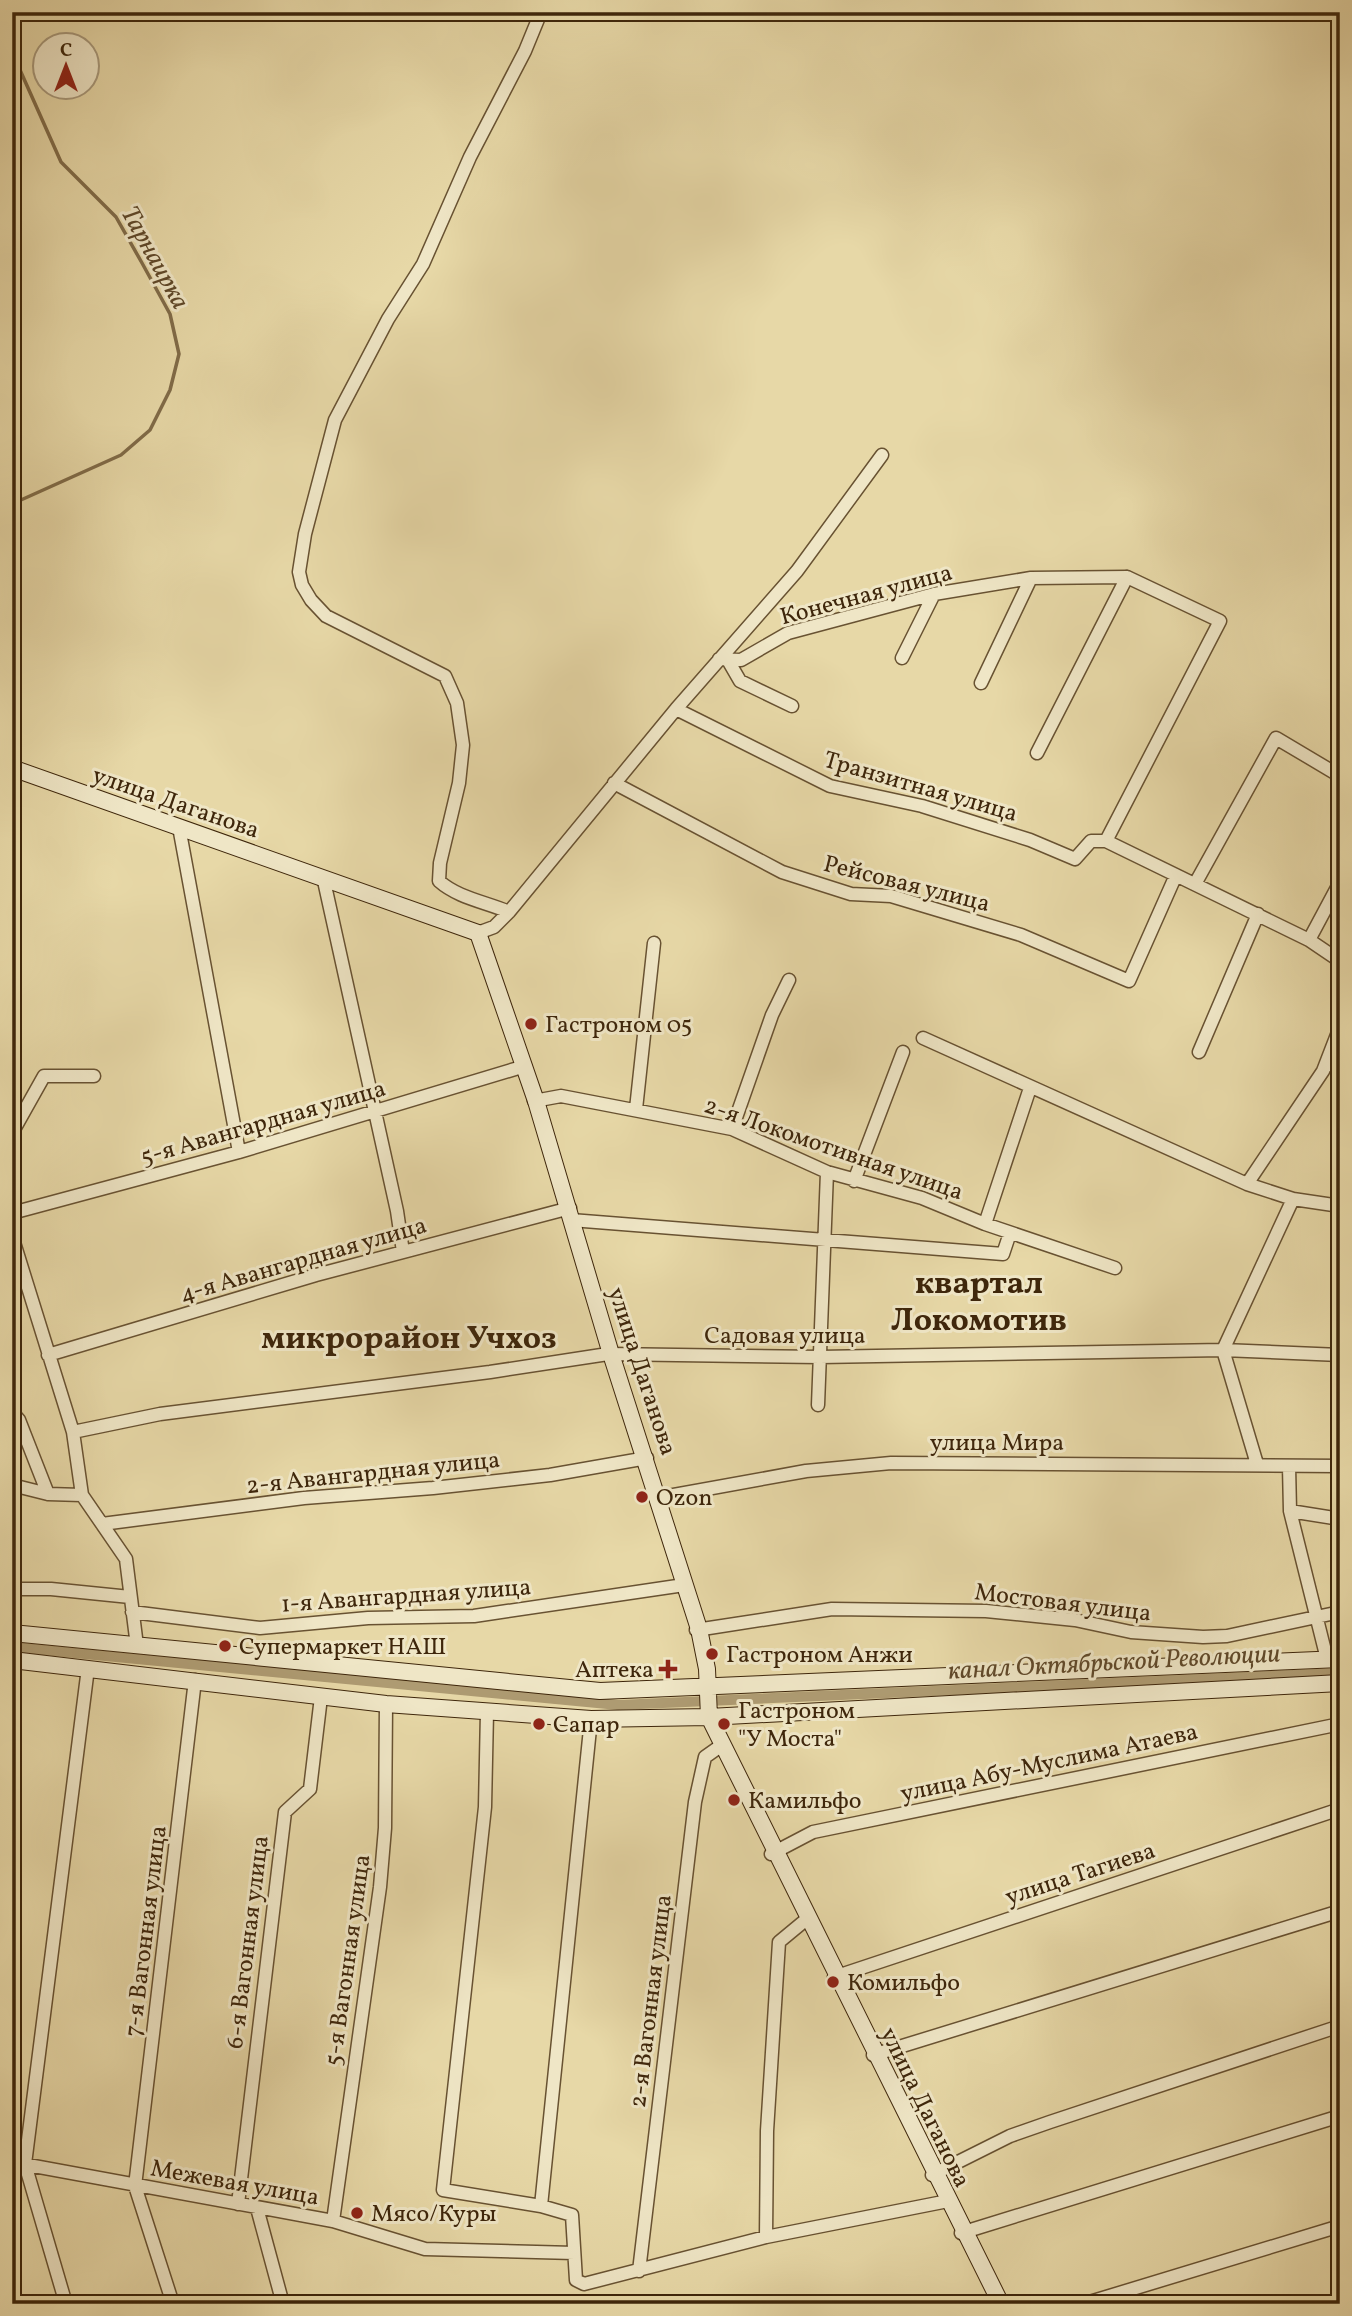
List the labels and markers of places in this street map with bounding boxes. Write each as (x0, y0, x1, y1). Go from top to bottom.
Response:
place label: Гастроном 05 (545, 1009, 692, 1043)
marker: Гастроном 05 (523, 1016, 539, 1032)
place label: Ozon (656, 1482, 713, 1516)
marker: Ozon (634, 1489, 650, 1505)
place label: Супермаркет НАШ (239, 1631, 447, 1665)
marker: Супермаркет НАШ (217, 1638, 233, 1654)
place label: Гастроном Анжи (726, 1639, 913, 1673)
marker: Гастроном Анжи (704, 1646, 720, 1662)
place label: Аптека (575, 1654, 654, 1688)
marker: Аптека (660, 1661, 676, 1677)
place label: Гастроном "У Моста" (738, 1695, 855, 1757)
place label: Сапар (553, 1709, 620, 1743)
marker: Сапар (531, 1716, 547, 1732)
marker: Гастроном "У Моста" (716, 1716, 732, 1732)
place label: Камильфо (748, 1785, 862, 1819)
marker: Камильфо (726, 1792, 742, 1808)
place label: Комильфо (847, 1967, 960, 2001)
marker: Комильфо (825, 1974, 841, 1990)
place label: Мясо/Куры (371, 2198, 496, 2232)
marker: Мясо/Куры (349, 2205, 365, 2221)

